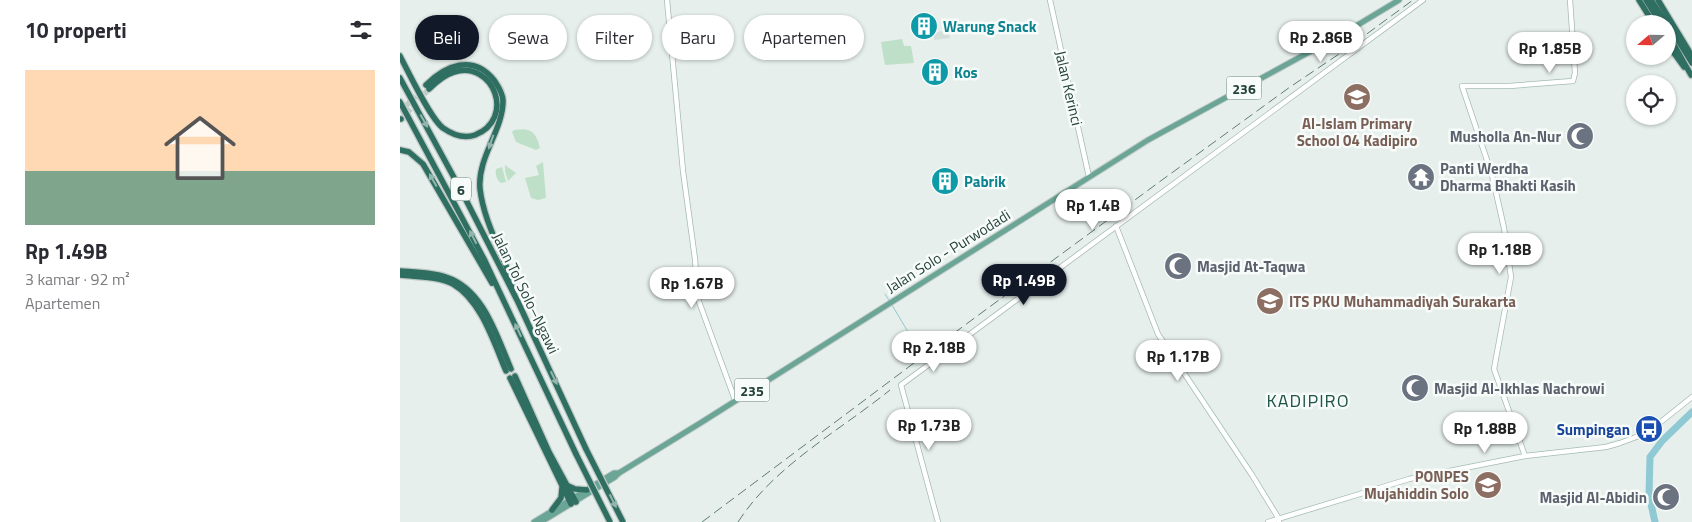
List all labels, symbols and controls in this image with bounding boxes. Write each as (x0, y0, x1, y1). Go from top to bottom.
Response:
building icon: Warung Snack (909, 11, 939, 41)
text: 10 properti (25, 14, 127, 46)
chip: Beli (415, 15, 479, 60)
chip: Sewa (489, 15, 567, 60)
chip: Filter (577, 15, 652, 60)
chip: Baru (662, 15, 734, 60)
chip: Apartemen (744, 15, 864, 60)
place label: Warung Snack (943, 15, 1037, 38)
north arrow (1626, 15, 1676, 65)
map controls (1626, 15, 1676, 125)
icon: filters (347, 16, 375, 44)
pin: Rp 2.86B (1269, 20, 1373, 63)
text: Rp 2.86B (1290, 25, 1352, 49)
pin: Rp 1.85B (1498, 32, 1602, 74)
text: Rp 1.85B (1519, 36, 1581, 60)
street label: Jalan Kerinci (1049, 48, 1089, 128)
building icon: Kos (920, 57, 950, 87)
place label: Kos (954, 61, 978, 84)
button: locate (1626, 75, 1676, 125)
road number: 236 (1226, 76, 1262, 100)
school or university icon: Al-Islam Primary School 04 Kadipiro (1342, 82, 1372, 112)
icon: home (155, 103, 245, 193)
place label: Al-Islam Primary School 04 Kadipiro (1297, 112, 1417, 152)
one-way arrow (419, 114, 428, 128)
mosque icon: Musholla An-Nur (1565, 121, 1595, 151)
place label: Musholla An-Nur (1450, 125, 1561, 148)
one-way arrow (487, 135, 494, 150)
place label: Panti Werdha Dharma Bhakti Kasih (1440, 157, 1576, 197)
temple icon: Panti Werdha Dharma Bhakti Kasih (1406, 162, 1436, 192)
building icon: Pabrik (930, 166, 960, 196)
place label: Pabrik (964, 170, 1006, 193)
one-way arrow (428, 173, 437, 186)
road number: 6 (451, 178, 471, 200)
pin: Rp 1.4B (1047, 188, 1139, 231)
text: Rp 1.4B (1066, 193, 1120, 217)
street label: Jalan Solo - Purwodadi (881, 203, 1015, 299)
street label: Jalan Tol Solo–Ngawi (487, 229, 565, 357)
one-way arrow (469, 230, 477, 245)
pin: Rp 1.18B (1448, 232, 1552, 275)
text: Rp 1.49B (25, 235, 108, 267)
text: Rp 1.18B (1469, 237, 1531, 261)
mosque icon: Masjid At-Taqwa (1163, 251, 1193, 281)
place label: Masjid At-Taqwa (1197, 255, 1306, 278)
pin: Rp 1.49B (972, 264, 1076, 306)
pin: Rp 1.67B (640, 266, 744, 309)
text: 3 kamar · 92 m² (25, 267, 130, 291)
text: Rp 1.49B (993, 268, 1055, 292)
text: Rp 1.67B (661, 271, 723, 295)
school or university icon: ITS PKU Muhammadiyah Surakarta (1255, 286, 1285, 316)
place label: ITS PKU Muhammadiyah Surakarta (1289, 290, 1516, 313)
text: Apartemen (25, 291, 100, 315)
one-way arrow (514, 323, 522, 337)
pin: Rp 2.18B (882, 330, 986, 373)
text: Rp 2.18B (903, 335, 965, 359)
pin: Rp 1.17B (1126, 340, 1230, 382)
text: Rp 1.17B (1147, 344, 1209, 368)
one-way arrow (550, 371, 558, 385)
mosque icon: Masjid Al-Ikhlas Nachrowi (1400, 373, 1430, 403)
place label: Masjid Al-Ikhlas Nachrowi (1434, 377, 1605, 400)
road number: 235 (734, 378, 770, 402)
district label: KADIPIRO (1266, 387, 1350, 414)
pin: Rp 1.73B (877, 408, 981, 451)
pin: Rp 1.88B (1433, 412, 1537, 454)
text: Rp 1.73B (898, 413, 960, 437)
bus stop icon: Sumpingan (1634, 414, 1664, 444)
text: Rp 1.88B (1454, 416, 1516, 440)
place label: Sumpingan (1557, 418, 1630, 441)
place label: PONPES Mujahiddin Solo (1364, 465, 1469, 505)
school or university icon: PONPES Mujahiddin Solo (1473, 470, 1503, 500)
mosque icon: Masjid Al-Abidin (1651, 482, 1681, 512)
place label: Masjid Al-Abidin (1539, 486, 1647, 509)
one-way arrow (609, 494, 617, 508)

